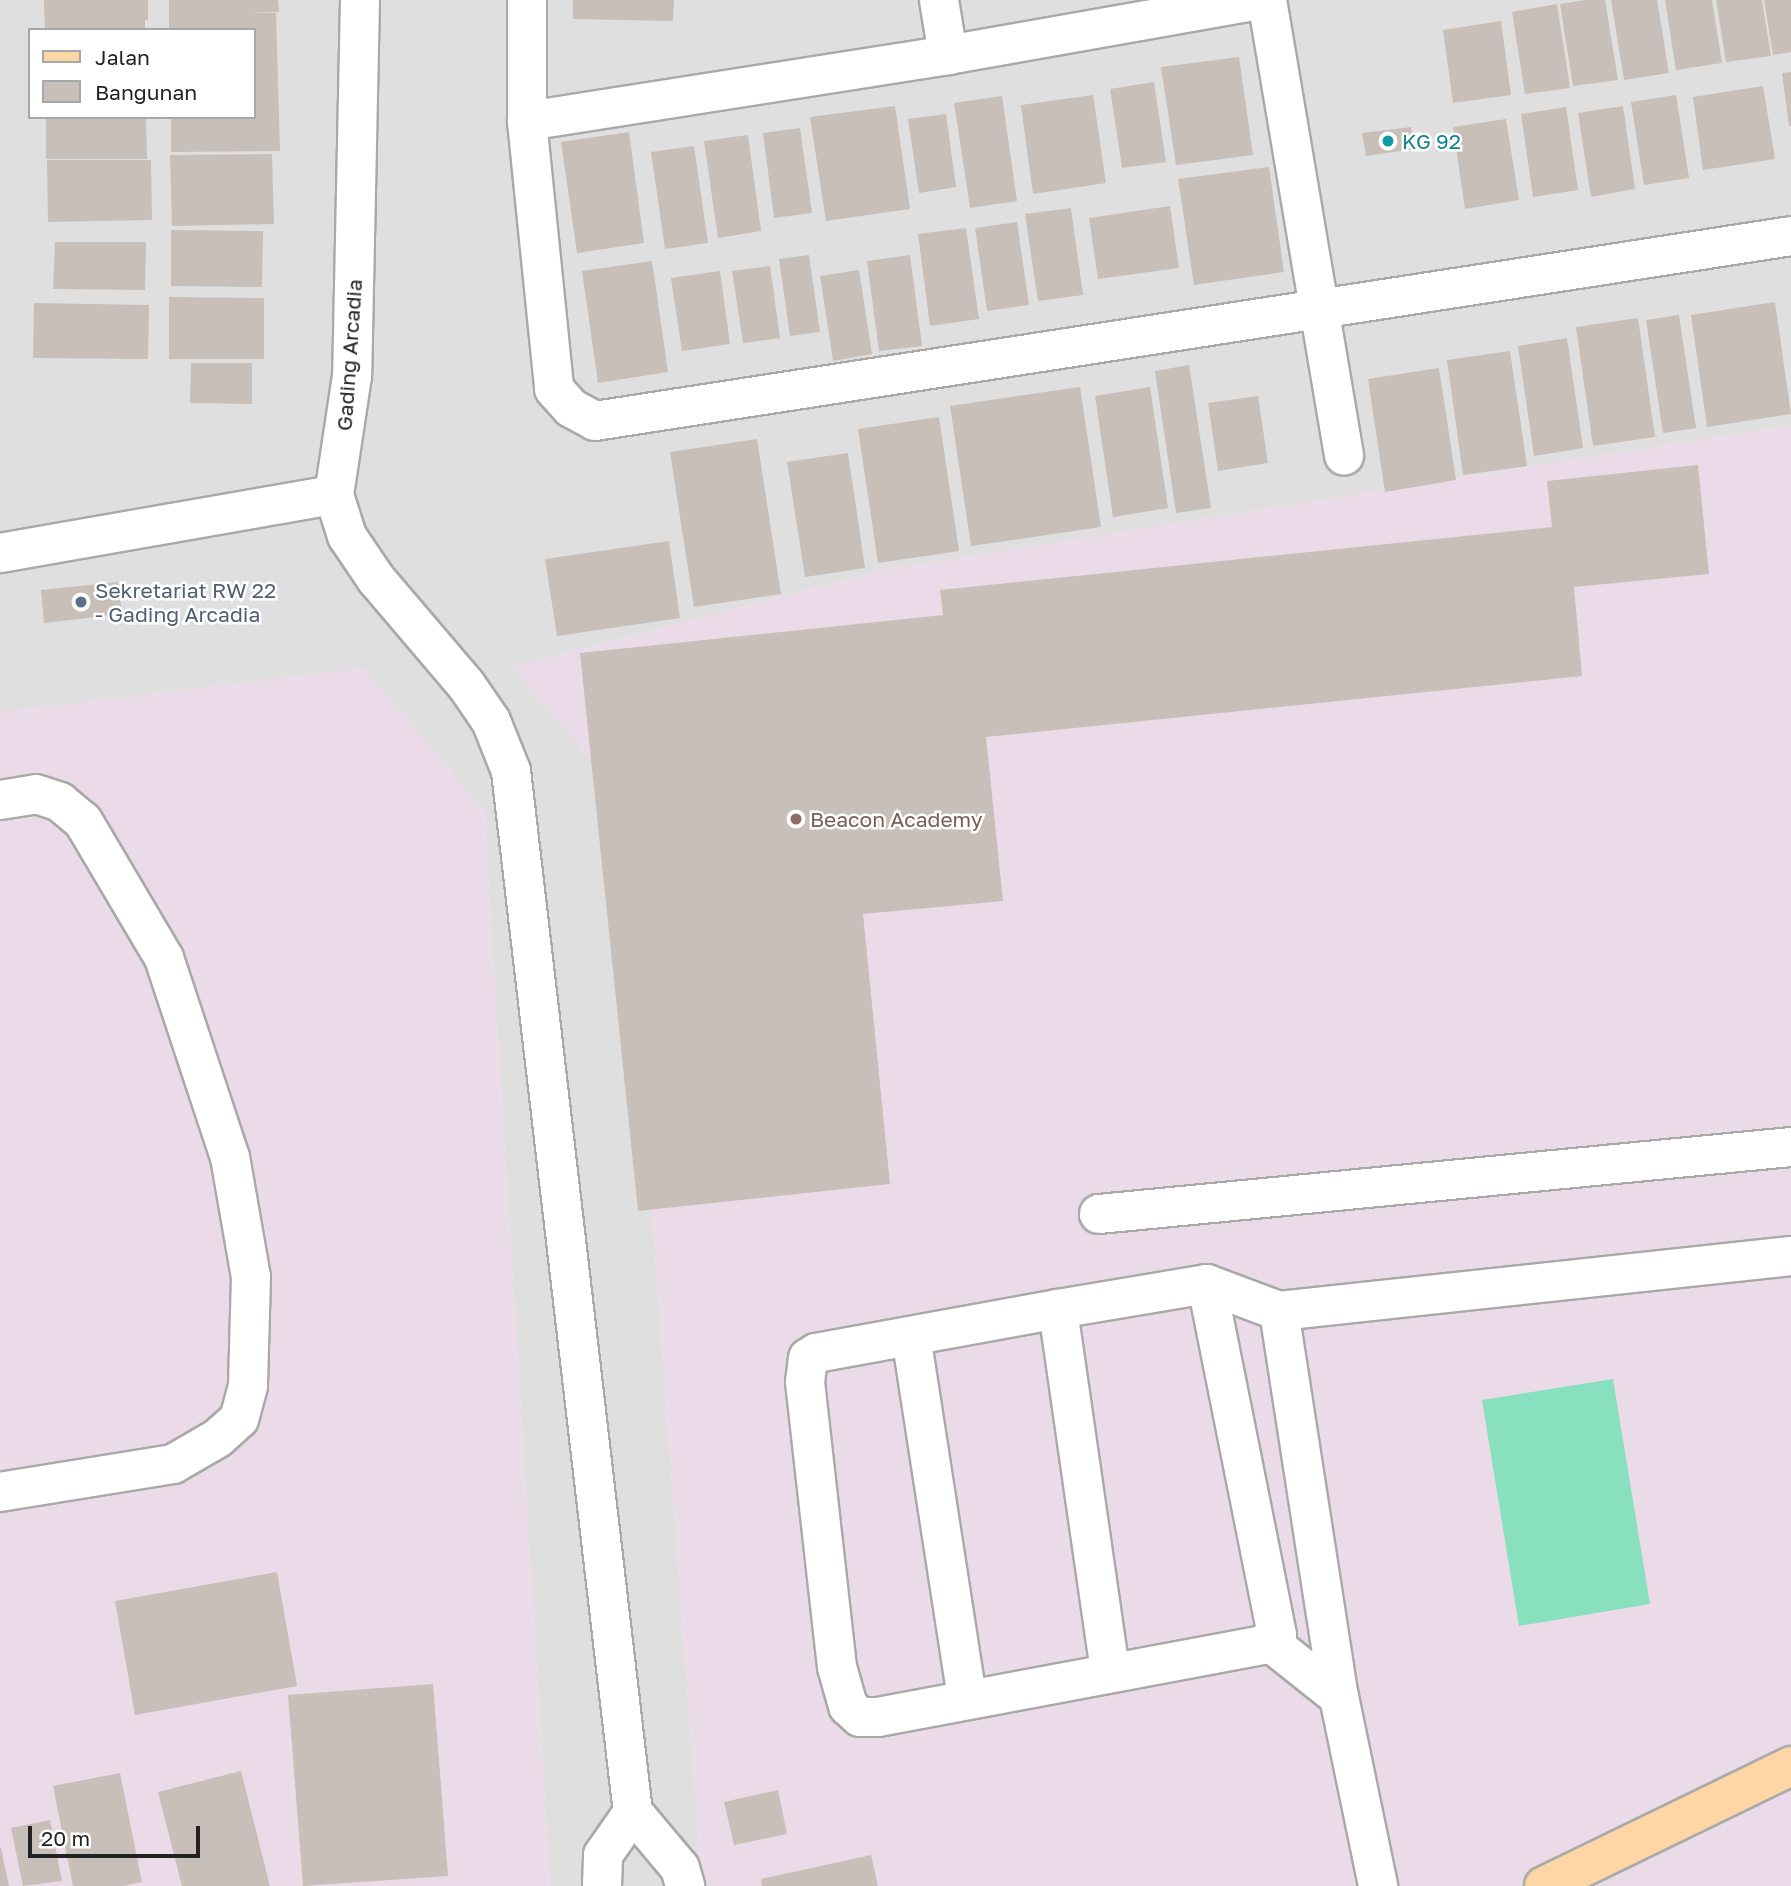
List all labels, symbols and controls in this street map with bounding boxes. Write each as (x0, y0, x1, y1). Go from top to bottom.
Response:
legend (28, 28, 256, 119)
text: Jalan (95, 44, 150, 70)
text: Bangunan (95, 79, 197, 105)
place label: KG 92 (1402, 128, 1461, 154)
marker: KG 92 (1380, 133, 1396, 149)
street label: Gading Arcadia (331, 278, 367, 432)
place label: Sekretariat RW 22 - Gading Arcadia (95, 577, 276, 627)
marker: Sekretariat RW 22 - Gading Arcadia (73, 594, 89, 610)
place label: Beacon Academy (810, 806, 983, 832)
marker: Beacon Academy (788, 811, 804, 827)
scale bar (32, 1812, 203, 1856)
text: 20 m (41, 1825, 90, 1851)

